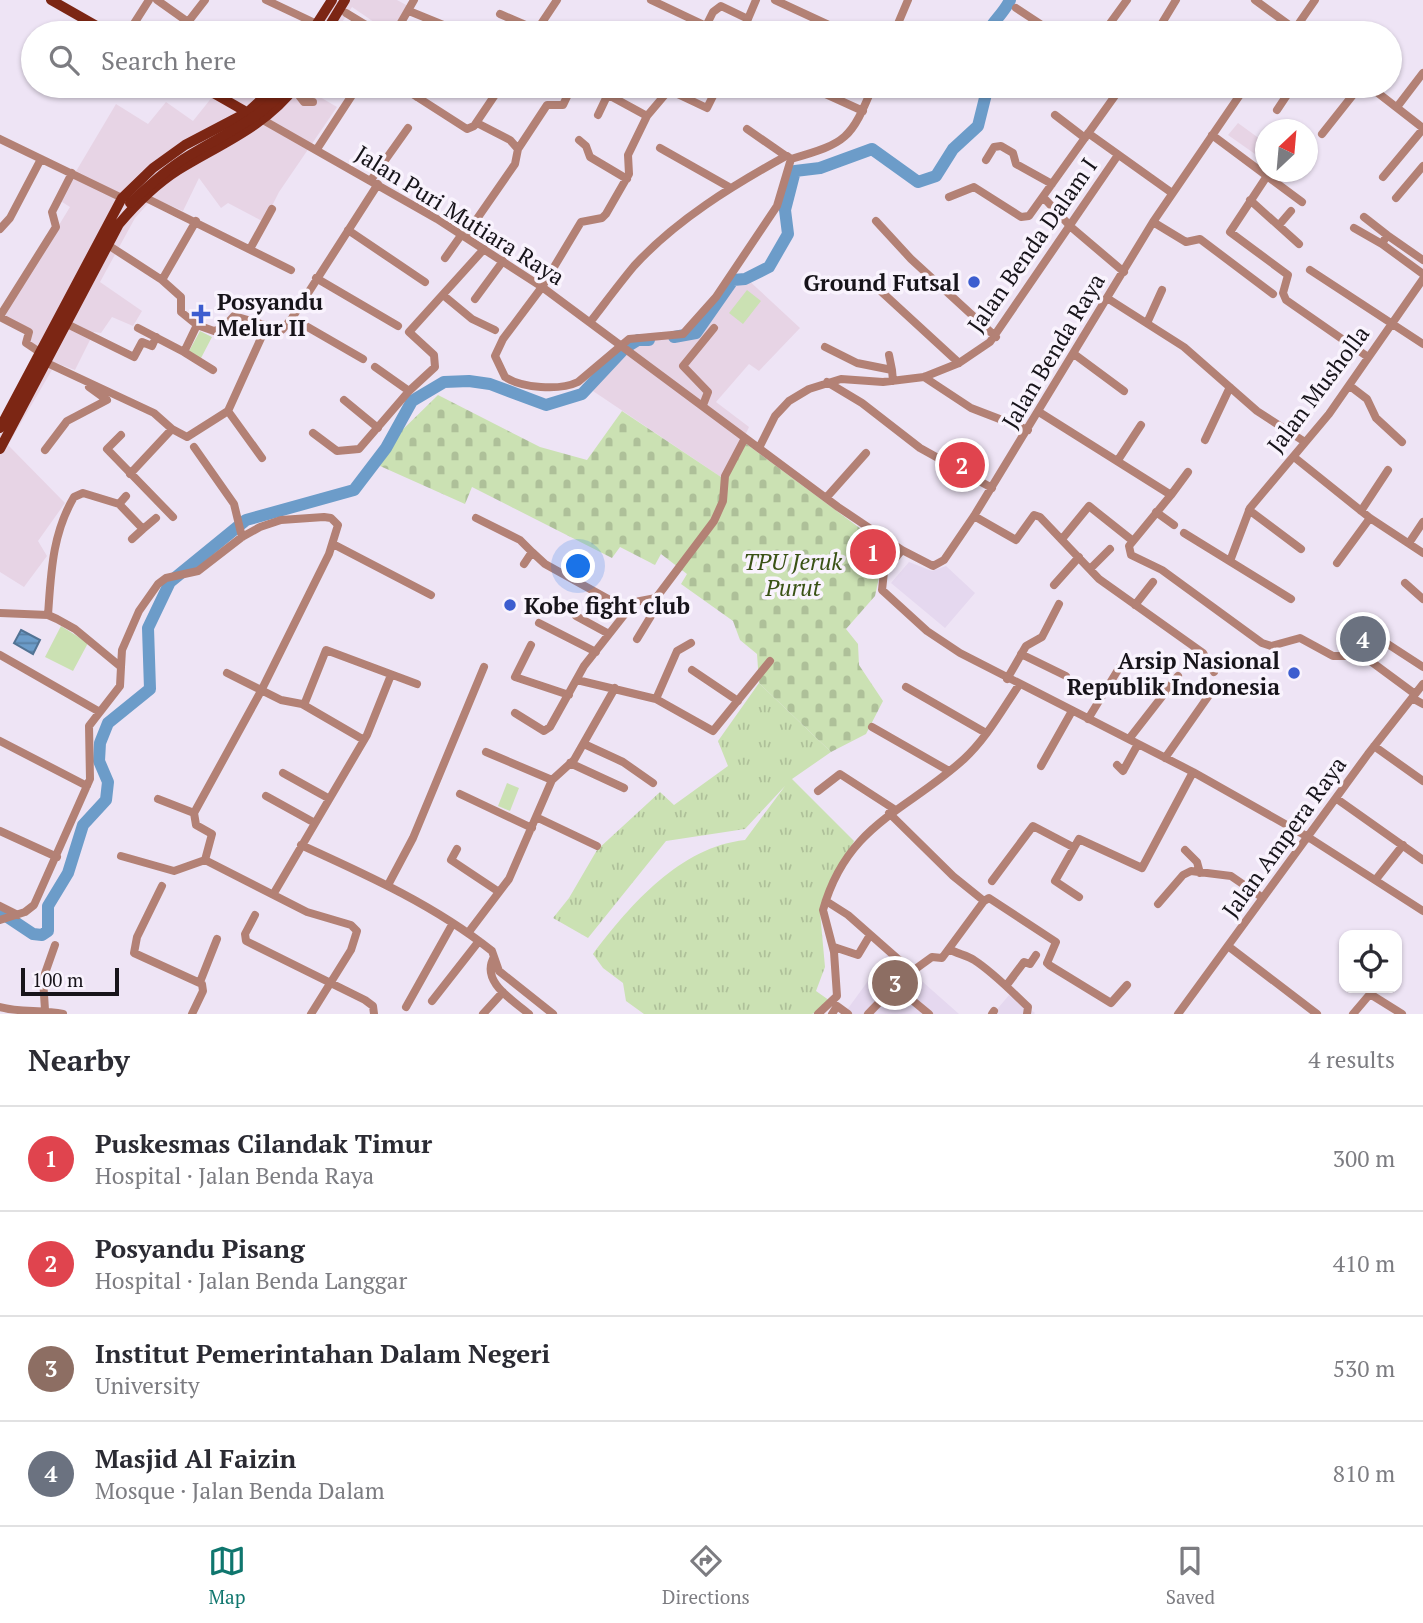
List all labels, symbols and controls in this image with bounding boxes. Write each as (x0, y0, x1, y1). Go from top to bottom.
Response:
search box (21, 21, 1402, 98)
icon: search (45, 41, 83, 79)
text: Search here (101, 43, 236, 77)
north arrow (1255, 119, 1318, 182)
street label: Jalan Puri Mutiara Raya (349, 138, 571, 292)
street label: Jalan Benda Dalam I (960, 152, 1104, 338)
place label: Ground Futsal (803, 267, 960, 298)
street label: Jalan Benda Raya (994, 267, 1112, 434)
marker: Ground Futsal (966, 274, 982, 290)
place label: Posyandu Melur II (217, 286, 323, 343)
marker: Posyandu Melur II (191, 304, 211, 324)
street label: Jalan Musholla (1260, 319, 1376, 459)
pin: 2 (939, 439, 985, 491)
pin: 1 (850, 526, 896, 578)
park label: TPU Jeruk Purut (744, 546, 843, 603)
your location (561, 549, 595, 583)
place label: Kobe fight club (524, 590, 690, 621)
marker: Kobe fight club (502, 597, 518, 613)
pin: 4 (1340, 613, 1386, 665)
place label: Arsip Nasional Republik Indonesia (1067, 645, 1280, 702)
marker: Arsip Nasional Republik Indonesia (1286, 665, 1302, 681)
street label: Jalan Ampera Raya (1215, 750, 1353, 924)
map controls (1339, 930, 1402, 993)
button: locate (1339, 930, 1402, 993)
pin: 3 (872, 957, 918, 1009)
scale bar (21, 965, 119, 997)
text: 100 m (32, 967, 83, 992)
text: Nearby (28, 1040, 130, 1080)
text: 4 results (1308, 1044, 1395, 1075)
text: Puskesmas Cilandak Timur (95, 1126, 432, 1160)
text: 1 (45, 1143, 58, 1174)
text: 300 m (1333, 1143, 1395, 1174)
text: Hospital · Jalan Benda Raya (95, 1160, 374, 1191)
text: Posyandu Pisang (95, 1231, 305, 1265)
text: 2 (45, 1248, 58, 1279)
text: 410 m (1333, 1248, 1395, 1279)
text: Hospital · Jalan Benda Langgar (95, 1265, 407, 1296)
text: Institut Pemerintahan Dalam Negeri (95, 1336, 550, 1370)
text: 3 (45, 1353, 58, 1384)
text: 530 m (1333, 1353, 1395, 1384)
text: University (95, 1370, 200, 1401)
text: Masjid Al Faizin (95, 1441, 296, 1475)
text: 4 (45, 1458, 58, 1489)
text: 810 m (1333, 1458, 1395, 1489)
text: Mosque · Jalan Benda Dalam (95, 1475, 385, 1506)
tab: Map (208, 1542, 246, 1609)
tab: Directions (662, 1542, 750, 1609)
tab: Saved (1166, 1542, 1215, 1609)

